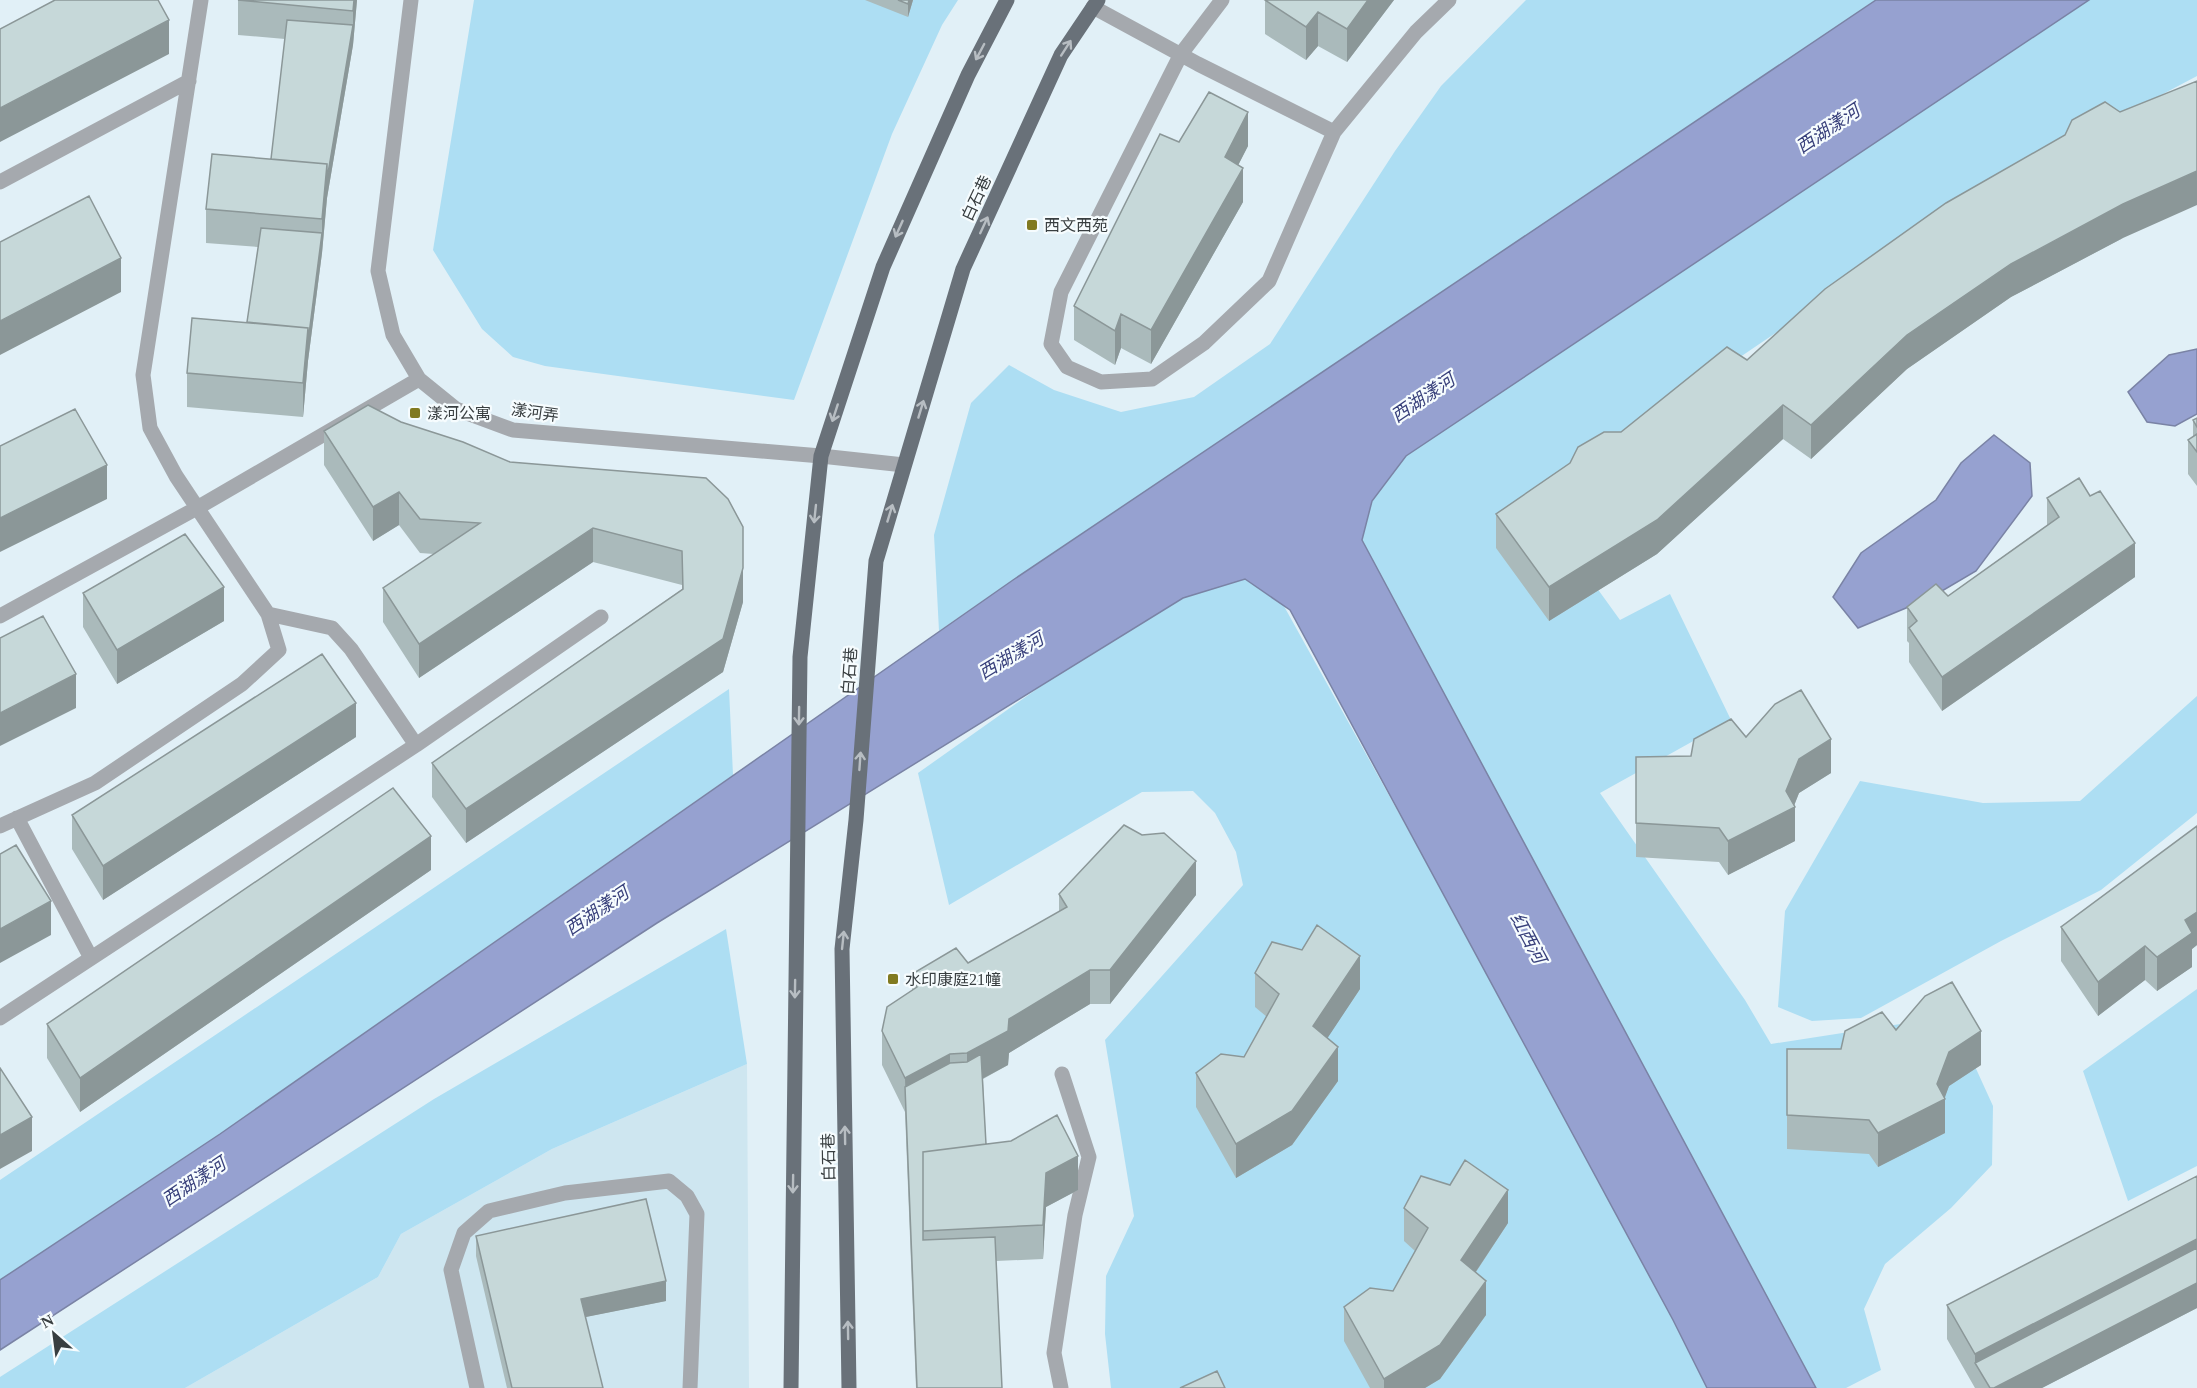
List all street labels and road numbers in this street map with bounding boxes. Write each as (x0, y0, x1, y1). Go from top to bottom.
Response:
street label: 白石巷 (959, 173, 994, 224)
street label: 漾河弄 (510, 401, 560, 424)
street label: 白石巷 (839, 646, 860, 696)
street label: 白石巷 (820, 1133, 837, 1181)

